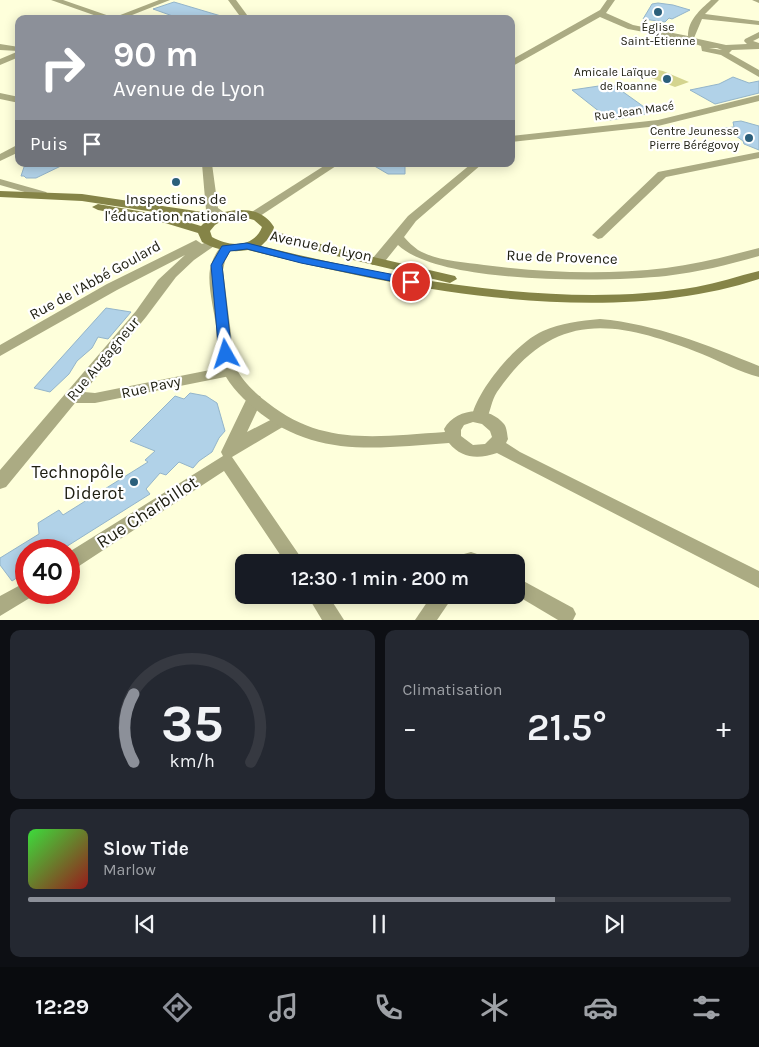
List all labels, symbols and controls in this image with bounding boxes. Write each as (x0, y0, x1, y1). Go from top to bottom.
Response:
marker: Église Saint-Étienne (652, 6, 664, 18)
place label: Église Saint-Étienne (620, 19, 696, 48)
text: 90 m (113, 34, 199, 75)
icon: right (30, 35, 95, 100)
place label: Amicale Laïque de Roanne (574, 65, 657, 93)
marker: Amicale Laïque de Roanne (661, 73, 673, 85)
text: Avenue de Lyon (113, 76, 265, 102)
street label: Rue Jean Macé (593, 98, 675, 124)
place label: Centre Jeunesse Pierre Bérégovoy (649, 124, 739, 152)
icon: arrive (78, 130, 106, 158)
marker: Centre Jeunesse Pierre Bérégovoy (743, 132, 755, 144)
text: Puis (30, 133, 68, 155)
marker: Inspections de l'éducation nationale (170, 176, 182, 188)
place label: Inspections de l'éducation nationale (104, 190, 248, 225)
street label: Avenue de Lyon (268, 226, 374, 266)
street label: Rue de l'Abbé Goulard (26, 236, 164, 324)
street label: Rue de Provence (506, 246, 618, 268)
pin (390, 261, 432, 303)
icon: arrive (397, 268, 425, 296)
street label: Rue Augagneur (63, 313, 144, 404)
position arrow (199, 327, 251, 379)
street label: Rue Pavy (119, 372, 183, 402)
place label: Technopôle Diderot (32, 461, 124, 504)
street label: Rue Charbillot (92, 471, 202, 553)
marker: Technopôle Diderot (128, 476, 140, 488)
speed limit sign: 40 (15, 539, 80, 604)
text: 12:30 · 1 min · 200 m (291, 568, 469, 590)
text: Climatisation (403, 680, 503, 699)
text: 35 (161, 693, 224, 754)
text: 21.5° (527, 705, 607, 750)
text: − (403, 711, 417, 744)
text: + (716, 711, 731, 744)
text: km/h (170, 751, 215, 772)
text: Slow Tide (103, 838, 189, 860)
text: Marlow (103, 860, 156, 879)
icon: previous (131, 910, 159, 938)
icon: pause (365, 910, 393, 938)
icon: next (600, 910, 628, 938)
icon: directions (160, 990, 195, 1025)
icon: music (266, 990, 301, 1025)
icon: phone (371, 990, 406, 1025)
icon: climate (477, 990, 512, 1025)
icon: car (583, 990, 618, 1025)
icon: filters (689, 990, 724, 1025)
text: 12:29 (35, 994, 89, 1020)

